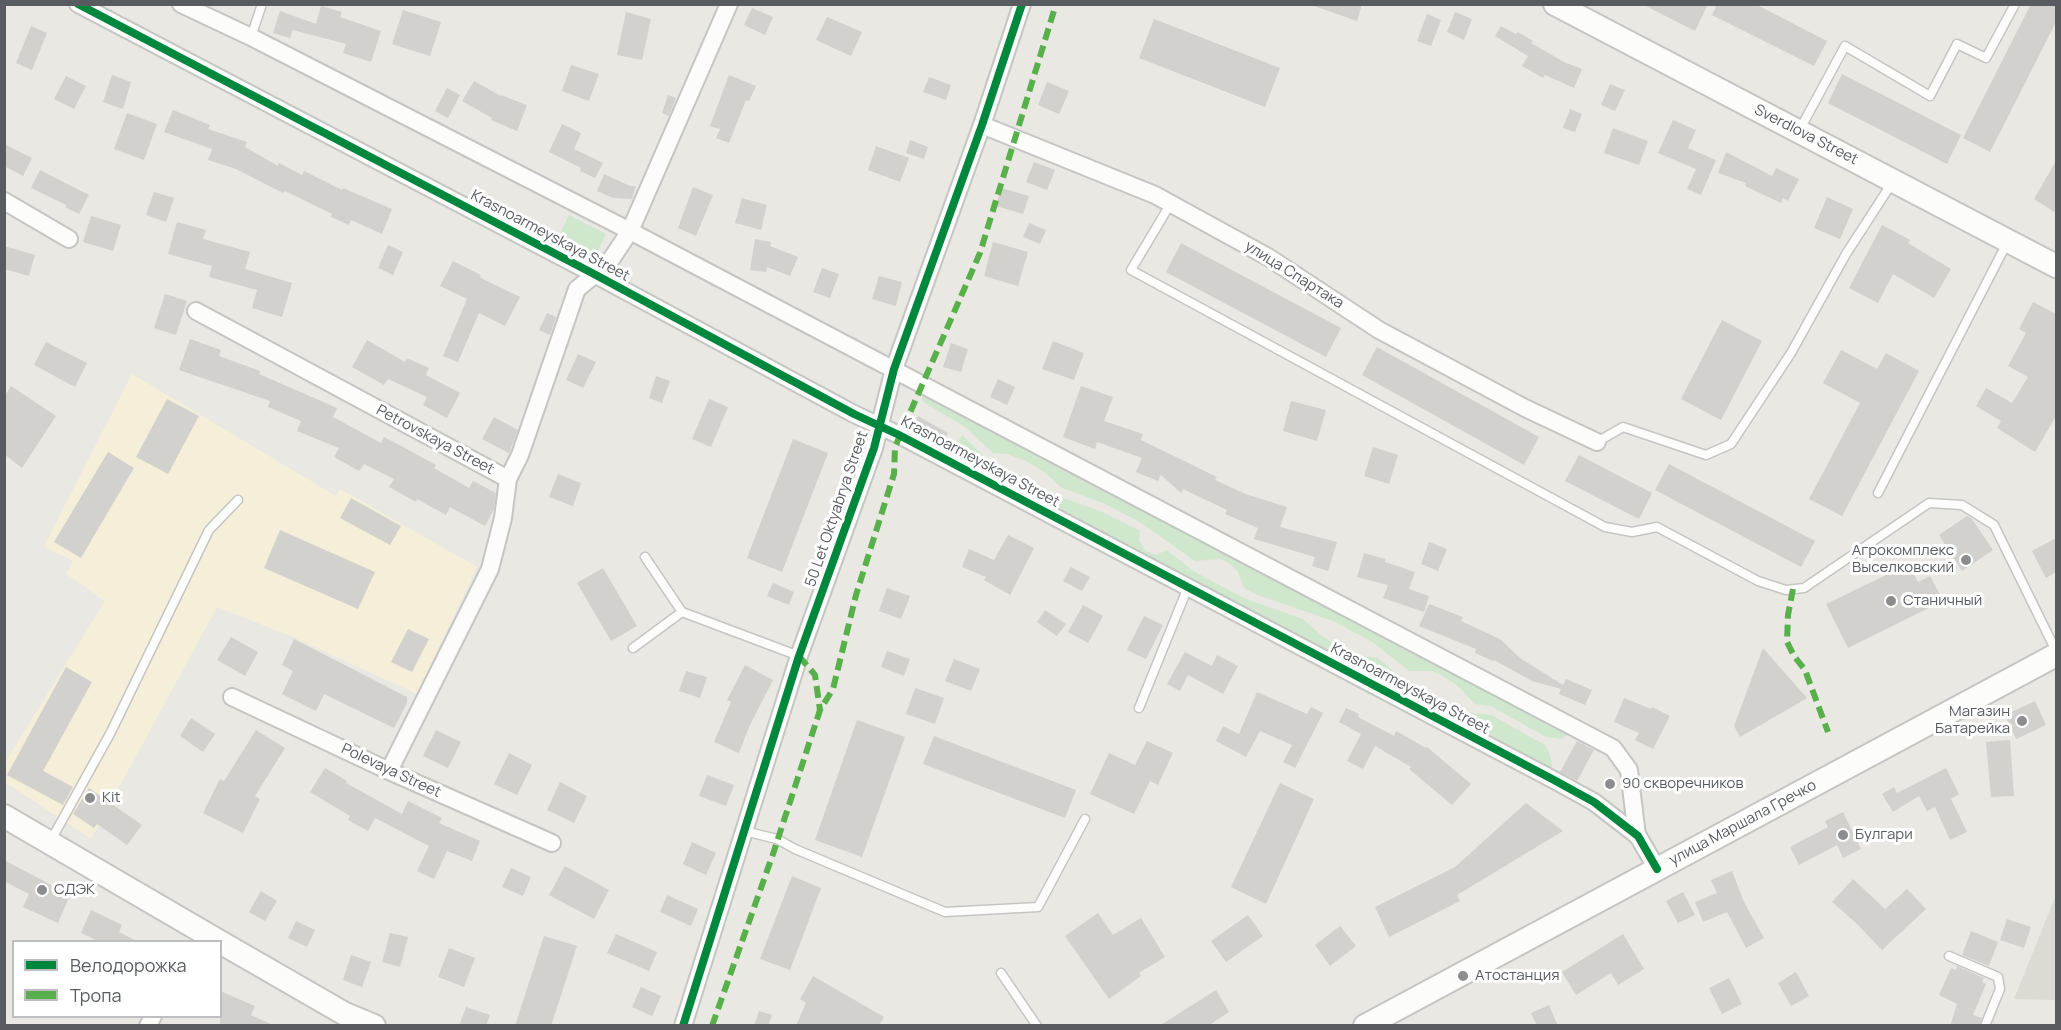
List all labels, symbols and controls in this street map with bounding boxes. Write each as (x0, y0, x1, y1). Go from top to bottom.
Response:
street label: Sverdlova Street (1751, 101, 1861, 169)
street label: Krasnoarmeyskaya Street (468, 186, 632, 286)
street label: улица Спартака (1241, 237, 1347, 313)
street label: Petrovskaya Street (373, 401, 497, 479)
street label: Krasnoarmeyskaya Street (898, 412, 1062, 512)
street label: 50 Let Oktyabrya Street (802, 429, 872, 589)
place label: Агрокомплекс Выселковский (1852, 542, 1954, 577)
marker: Агрокомплекс Выселковский (1959, 553, 1973, 567)
place label: Станичный (1903, 592, 1982, 610)
marker: Станичный (1884, 594, 1898, 608)
street label: Krasnoarmeyskaya Street (1328, 639, 1492, 739)
place label: Магазин Батарейка (1935, 703, 2010, 738)
marker: Магазин Батарейка (2015, 714, 2029, 728)
street label: Polevaya Street (338, 740, 444, 802)
place label: 90 скворечников (1622, 775, 1744, 793)
marker: 90 скворечников (1603, 777, 1617, 791)
street label: улица Маршала Гречко (1666, 777, 1820, 869)
place label: Kit (102, 789, 120, 807)
marker: Kit (83, 791, 97, 805)
place label: Булгари (1855, 826, 1913, 844)
marker: Булгари (1836, 828, 1850, 842)
place label: СДЭК (54, 881, 95, 899)
marker: СДЭК (35, 883, 49, 897)
legend (12, 940, 222, 1018)
text: Велодорожка (70, 953, 187, 977)
place label: Атостанция (1475, 967, 1560, 985)
marker: Атостанция (1456, 969, 1470, 983)
text: Тропа (70, 983, 121, 1007)

